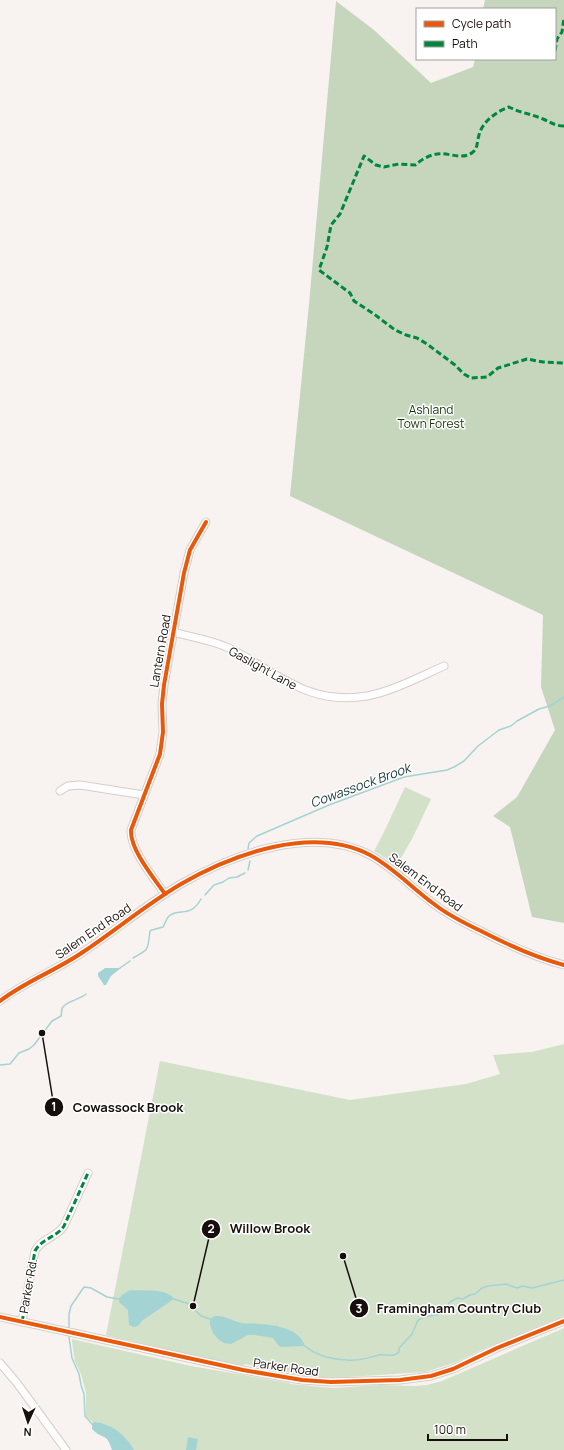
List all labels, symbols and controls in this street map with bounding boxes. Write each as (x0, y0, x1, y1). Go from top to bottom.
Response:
legend (416, 8, 556, 60)
text: Cycle path (452, 15, 511, 32)
text: Path (452, 35, 478, 52)
park label: Ashland Town Forest (397, 401, 465, 432)
street label: Lantern Road (145, 613, 175, 689)
street label: Gaslight Lane (226, 642, 300, 694)
water label: Cowassock Brook (307, 758, 415, 811)
street label: Salem End Road (386, 849, 466, 915)
street label: Salem End Road (52, 899, 134, 963)
callout: Cowassock Brook (44, 1095, 191, 1120)
text: 1 (51, 1098, 57, 1115)
text: Cowassock Brook (73, 1098, 184, 1116)
callout: Willow Brook (201, 1216, 318, 1241)
text: Willow Brook (230, 1219, 311, 1237)
text: 2 (207, 1220, 215, 1237)
street label: Parker Rd. (15, 1257, 41, 1315)
callout: Framingham Country Club (349, 1296, 550, 1321)
text: Framingham Country Club (377, 1299, 541, 1317)
text: 3 (356, 1300, 363, 1317)
street label: Parker Road (252, 1354, 320, 1380)
north arrow (8, 1402, 48, 1442)
scale bar (428, 1416, 507, 1442)
text: 100 m (434, 1421, 466, 1438)
text: N (23, 1425, 32, 1440)

